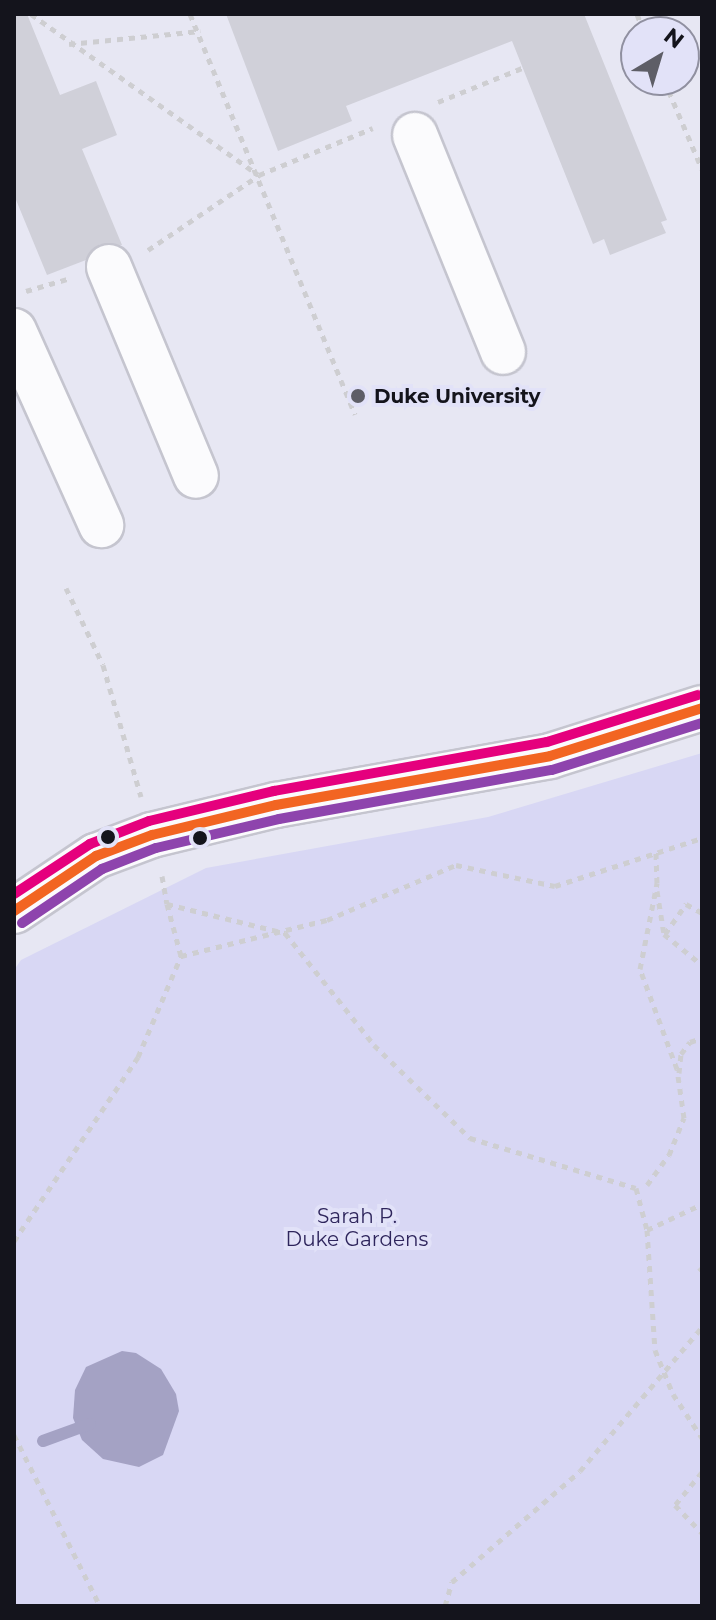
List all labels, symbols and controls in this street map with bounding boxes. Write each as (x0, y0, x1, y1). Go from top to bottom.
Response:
north arrow (620, 16, 700, 96)
text: N (659, 22, 689, 54)
place label: Duke University (374, 384, 540, 408)
marker: Duke University (349, 387, 367, 405)
unlabelled marker (100, 829, 116, 845)
unlabelled marker (192, 830, 208, 846)
park label: Sarah P. Duke Gardens (286, 1204, 428, 1251)

